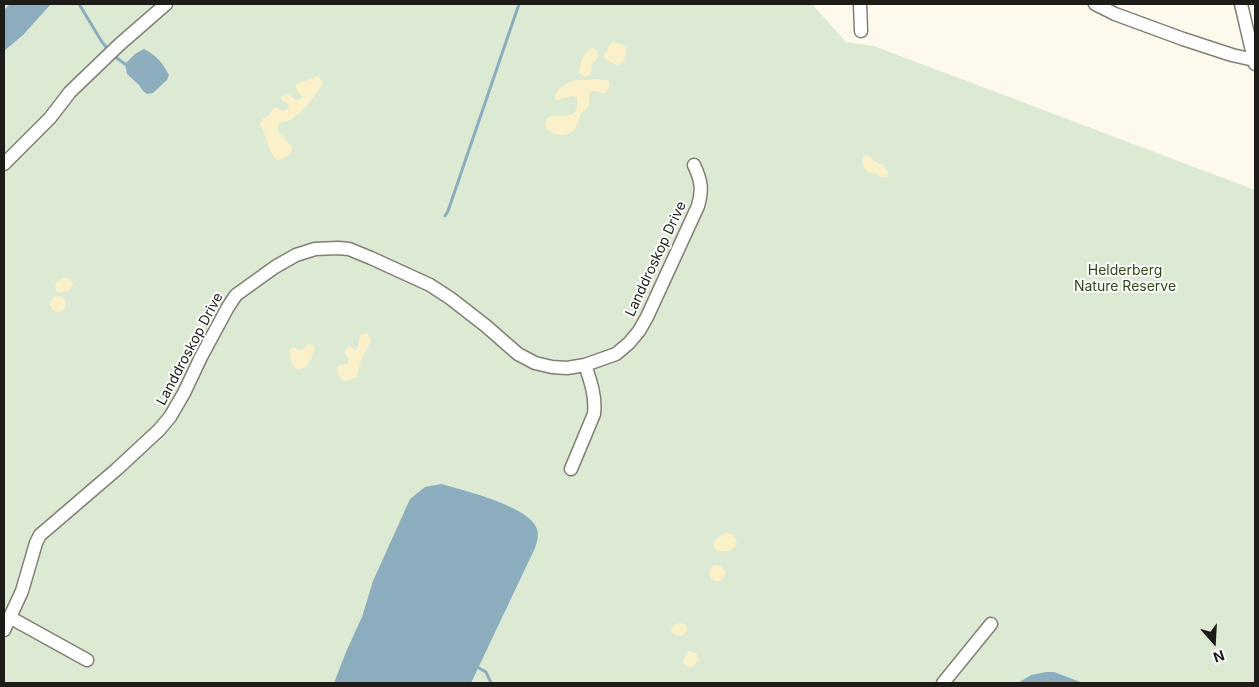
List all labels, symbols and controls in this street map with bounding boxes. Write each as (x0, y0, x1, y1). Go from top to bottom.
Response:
street label: Landdroskop Drive (622, 199, 690, 319)
park label: Helderberg Nature Reserve (1074, 263, 1176, 296)
street label: Landdroskop Drive (153, 290, 227, 408)
north arrow (1189, 617, 1239, 667)
text: N (1211, 647, 1227, 666)

